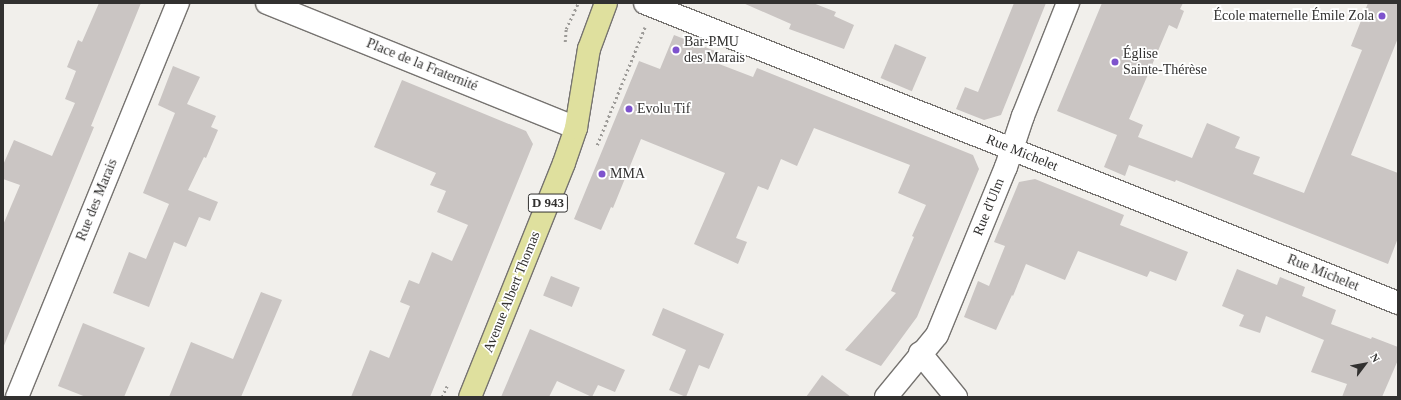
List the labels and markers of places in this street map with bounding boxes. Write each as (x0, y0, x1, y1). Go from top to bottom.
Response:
place label: École maternelle Émile Zola (1213, 8, 1374, 24)
marker: École maternelle Émile Zola (1377, 11, 1387, 21)
place label: Bar-PMU des Marais (684, 34, 745, 66)
marker: Bar-PMU des Marais (671, 45, 681, 55)
place label: Église Sainte-Thérèse (1123, 46, 1207, 78)
marker: Église Sainte-Thérèse (1110, 57, 1120, 67)
place label: Evolu Tif (637, 101, 691, 117)
marker: Evolu Tif (624, 104, 634, 114)
place label: MMA (610, 166, 645, 182)
marker: MMA (597, 169, 607, 179)

